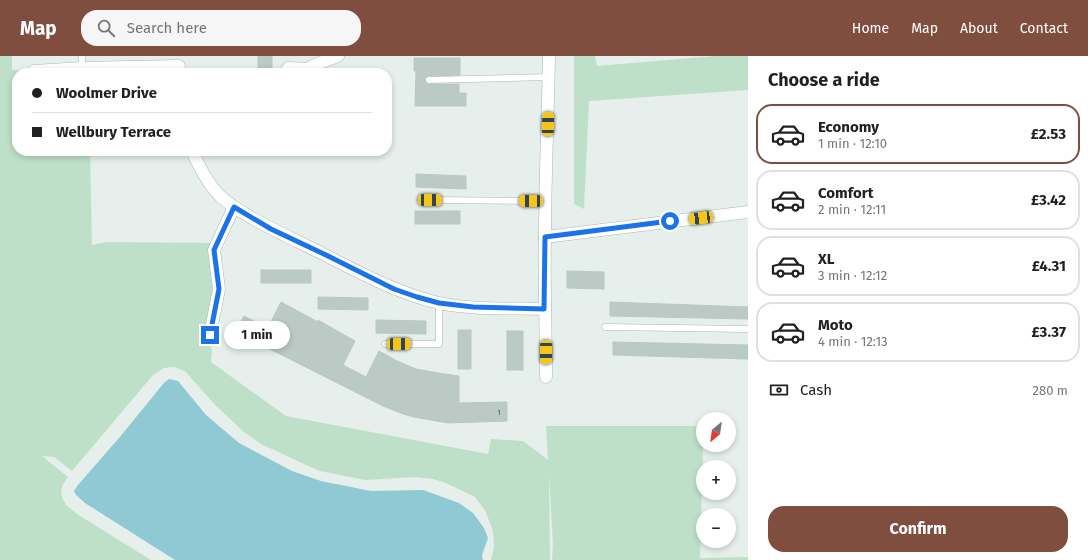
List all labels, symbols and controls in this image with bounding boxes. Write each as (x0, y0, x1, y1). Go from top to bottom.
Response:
search box (81, 10, 361, 46)
text: Map (20, 17, 57, 40)
icon: search (95, 17, 117, 39)
text: Search here (127, 19, 207, 37)
text: Home (852, 20, 889, 37)
text: Map (911, 20, 938, 37)
text: About (960, 20, 998, 37)
text: Contact (1020, 20, 1068, 37)
text: Choose a ride (768, 69, 880, 91)
text: Woolmer Drive (56, 84, 157, 102)
car (542, 112, 554, 136)
icon: car (770, 116, 806, 152)
text: Economy (818, 118, 879, 136)
text: Wellbury Terrace (56, 123, 171, 141)
text: £2.53 (1031, 125, 1066, 143)
text: 1 min · 12:10 (818, 136, 887, 151)
icon: car (770, 182, 806, 218)
text: Comfort (818, 184, 874, 202)
text: £3.42 (1031, 191, 1066, 209)
car (418, 194, 442, 206)
car (519, 195, 543, 207)
text: 2 min · 12:11 (818, 202, 886, 217)
car (688, 211, 714, 225)
route start (661, 212, 679, 230)
icon: car (770, 248, 806, 284)
text: XL (818, 250, 834, 268)
text: £4.31 (1032, 257, 1066, 275)
text: 3 min · 12:12 (818, 268, 887, 283)
icon: car (770, 314, 806, 350)
text: Moto (818, 316, 853, 334)
callout: 1 min (224, 321, 290, 349)
text: £3.37 (1032, 323, 1066, 341)
route end (201, 326, 219, 344)
text: 1 min (241, 327, 273, 342)
text: 4 min · 12:13 (818, 334, 888, 349)
car (387, 338, 411, 350)
car (540, 340, 552, 364)
icon: cash (768, 379, 790, 401)
text: Cash (800, 381, 832, 399)
text: 280 m (1033, 383, 1068, 398)
house number: 1 (497, 408, 501, 417)
north arrow (696, 412, 736, 452)
map controls (696, 412, 736, 548)
button: + (696, 460, 736, 500)
button: Confirm (768, 506, 1068, 552)
button: − (696, 508, 736, 548)

